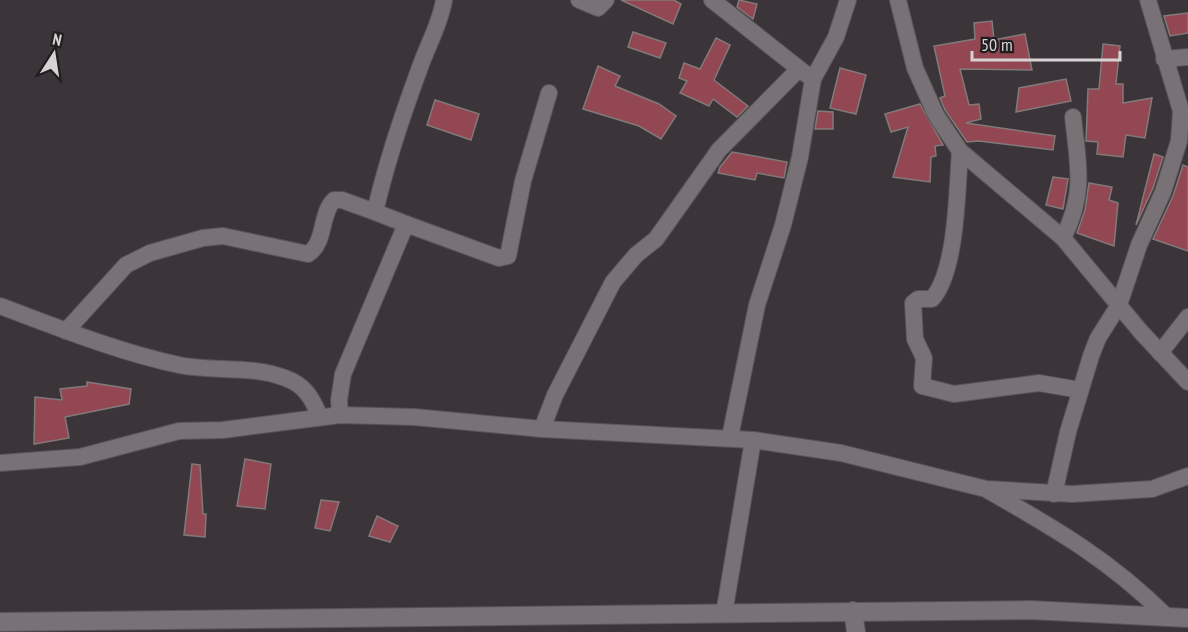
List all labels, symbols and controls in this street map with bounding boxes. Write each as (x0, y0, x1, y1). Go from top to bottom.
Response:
north arrow (24, 24, 84, 84)
scale bar (972, 24, 1120, 62)
text: N (51, 29, 63, 50)
text: 50 m (981, 33, 1013, 56)

